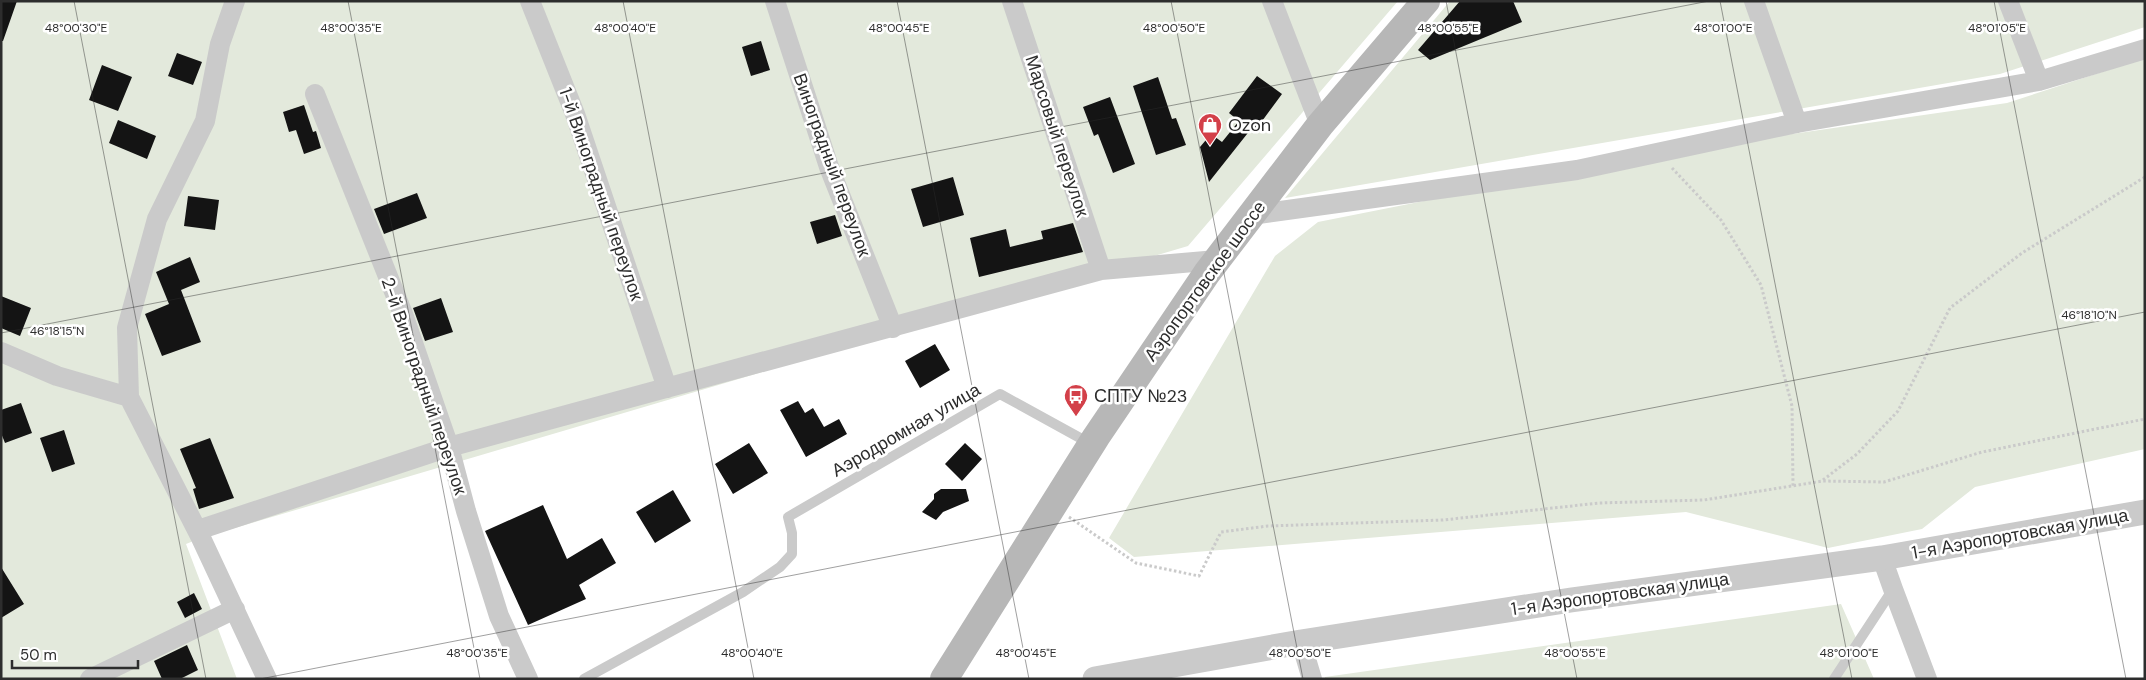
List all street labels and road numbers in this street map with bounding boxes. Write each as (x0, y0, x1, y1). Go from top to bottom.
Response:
street label: Марсовый переулок (1020, 52, 1094, 220)
street label: Виноградный переулок (788, 70, 876, 260)
street label: 1-й Виноградный переулок (553, 84, 649, 304)
street label: Аэропортовское шоссе (1139, 196, 1271, 366)
street label: 2-й Виноградный переулок (375, 274, 473, 498)
street label: Аэродромная улица (827, 377, 986, 482)
street label: 1-я Аэропортовская улица (1910, 503, 2131, 565)
street label: 1-я Аэропортовская улица (1510, 567, 1731, 621)

